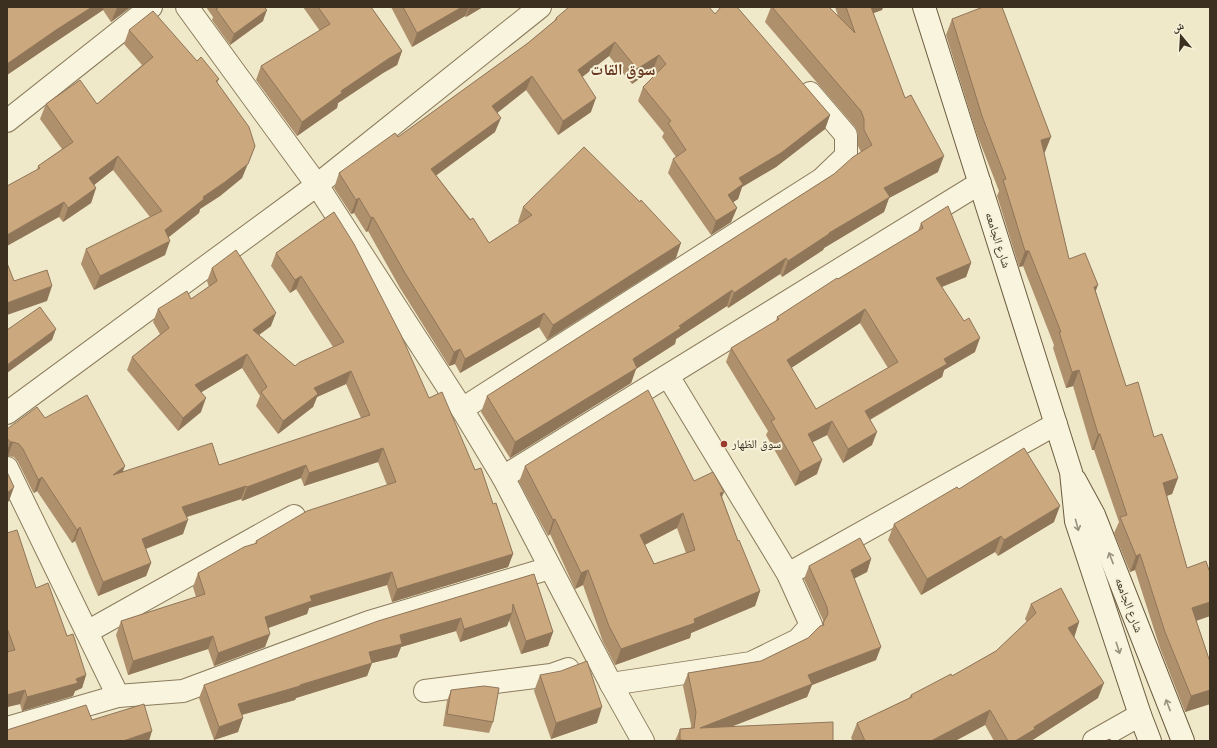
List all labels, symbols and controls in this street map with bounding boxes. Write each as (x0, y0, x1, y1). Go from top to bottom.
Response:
north arrow (1161, 16, 1201, 56)
text: ش (1170, 18, 1186, 36)
district label: سوق القات (591, 58, 655, 80)
street label: شارع الجامعه (981, 210, 1015, 270)
place label: سوق الظهار (731, 436, 781, 452)
marker: سوق الظهار (719, 439, 729, 449)
one-way arrow (1074, 518, 1082, 531)
one-way arrow (1106, 552, 1114, 564)
street label: شارع الجامعه (1111, 575, 1147, 635)
one-way arrow (1115, 642, 1122, 655)
one-way arrow (1163, 699, 1171, 711)

